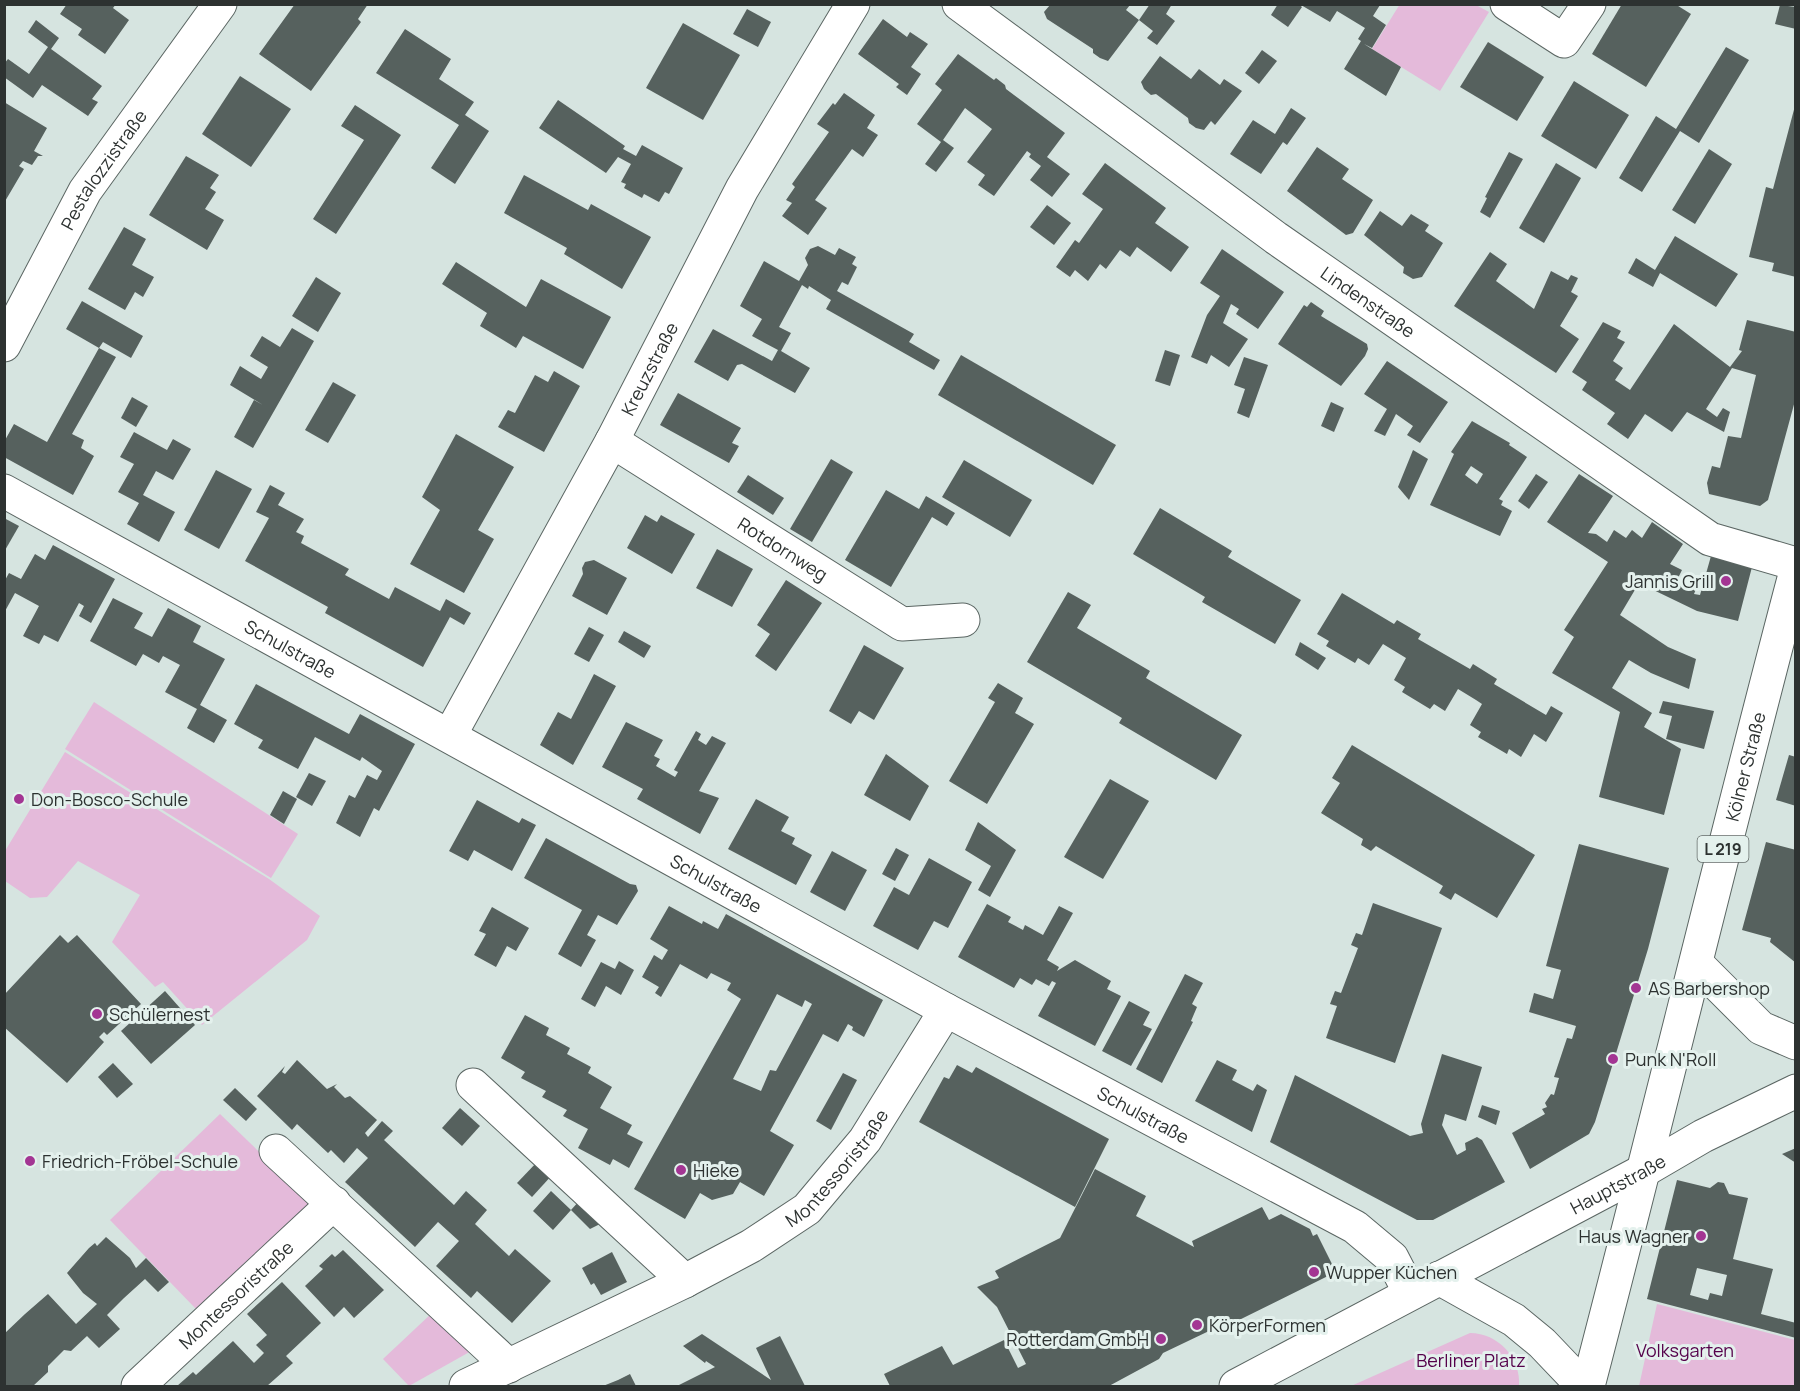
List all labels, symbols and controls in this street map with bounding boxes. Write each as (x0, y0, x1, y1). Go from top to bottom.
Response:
street label: Pestalozzistraße (55, 105, 152, 234)
street label: Lindenstraße (1316, 261, 1420, 343)
street label: Kreuzstraße (615, 318, 683, 420)
street label: Rotdornweg (733, 511, 832, 586)
place label: Jannis Grill (1625, 569, 1714, 593)
marker: Jannis Grill (1719, 574, 1733, 588)
street label: Schulstraße (240, 614, 340, 684)
street label: Kölner Straße (1720, 709, 1771, 824)
place label: Don-Bosco-Schule (31, 787, 188, 811)
marker: Don-Bosco-Schule (12, 792, 26, 806)
road number: L 219 (1698, 836, 1748, 862)
street label: Schulstraße (666, 848, 766, 918)
place label: AS Barbershop (1648, 976, 1770, 1000)
marker: AS Barbershop (1629, 981, 1643, 995)
place label: Schülernest (109, 1002, 210, 1026)
marker: Schülernest (90, 1007, 104, 1021)
place label: Punk N'Roll (1625, 1047, 1716, 1071)
marker: Punk N'Roll (1606, 1052, 1620, 1066)
street label: Schulstraße (1093, 1081, 1194, 1149)
street label: Montessoristraße (780, 1105, 893, 1232)
street label: Hauptstraße (1566, 1148, 1670, 1219)
place label: Friedrich-Fröbel-Schule (42, 1149, 238, 1173)
marker: Friedrich-Fröbel-Schule (23, 1154, 37, 1168)
place label: Hieke (693, 1158, 739, 1182)
marker: Hieke (674, 1163, 688, 1177)
place label: Haus Wagner (1579, 1224, 1690, 1248)
marker: Haus Wagner (1694, 1229, 1708, 1243)
street label: Montessoristraße (174, 1235, 298, 1354)
place label: Wupper Küchen (1326, 1260, 1457, 1284)
marker: Wupper Küchen (1307, 1265, 1321, 1279)
place label: KörperFormen (1209, 1313, 1326, 1337)
marker: KörperFormen (1190, 1318, 1204, 1332)
place label: Rotterdam GmbH (1006, 1327, 1149, 1351)
marker: Rotterdam GmbH (1154, 1332, 1168, 1346)
park label: Volksgarten (1636, 1338, 1734, 1362)
park label: Berliner Platz (1416, 1348, 1526, 1372)

